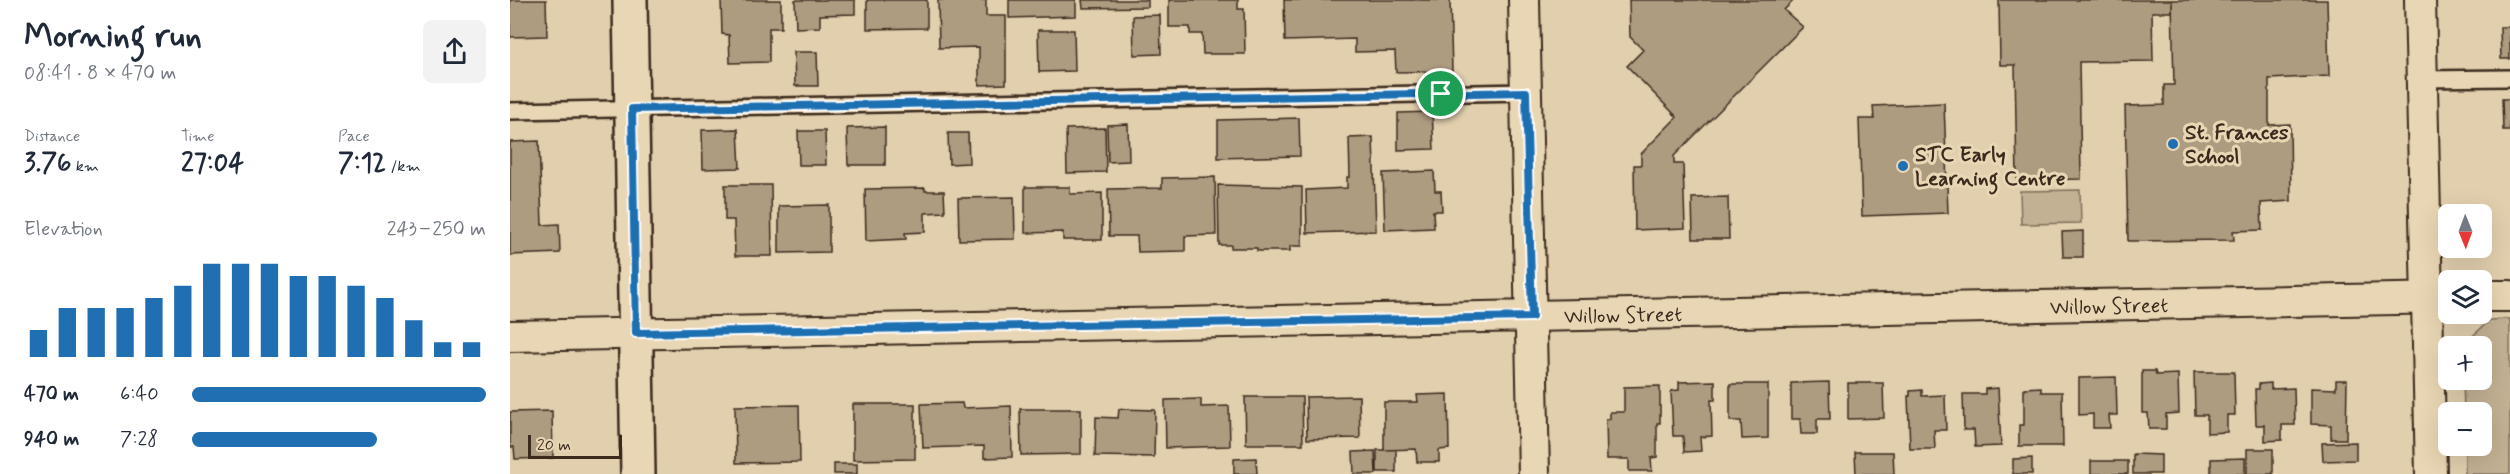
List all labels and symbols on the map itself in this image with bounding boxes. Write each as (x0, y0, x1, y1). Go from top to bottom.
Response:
pin (1415, 68, 1466, 119)
place label: St. Frances School (2185, 119, 2289, 171)
marker: St. Frances School (2166, 137, 2180, 151)
place label: STC Early Learning Centre (1915, 141, 2066, 195)
marker: STC Early Learning Centre (1896, 159, 1910, 173)
north arrow (2438, 204, 2492, 258)
street label: Willow Street (2050, 292, 2169, 322)
street label: Willow Street (1564, 301, 1683, 331)
scale bar (528, 432, 622, 460)

